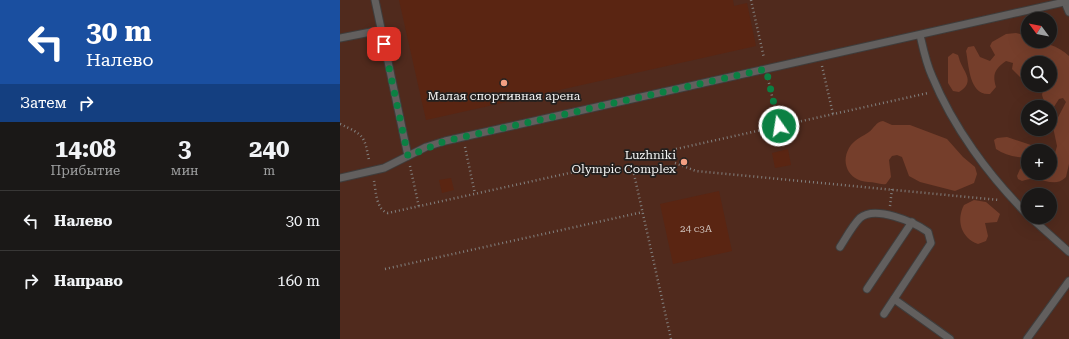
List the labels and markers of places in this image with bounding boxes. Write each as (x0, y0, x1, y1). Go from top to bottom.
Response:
pin (367, 27, 401, 61)
marker: Малая спортивная арена (499, 78, 509, 88)
place label: Малая спортивная арена (428, 89, 581, 103)
place label: Luzhniki Olympic Complex (571, 148, 676, 176)
marker: Luzhniki Olympic Complex (679, 157, 689, 167)

